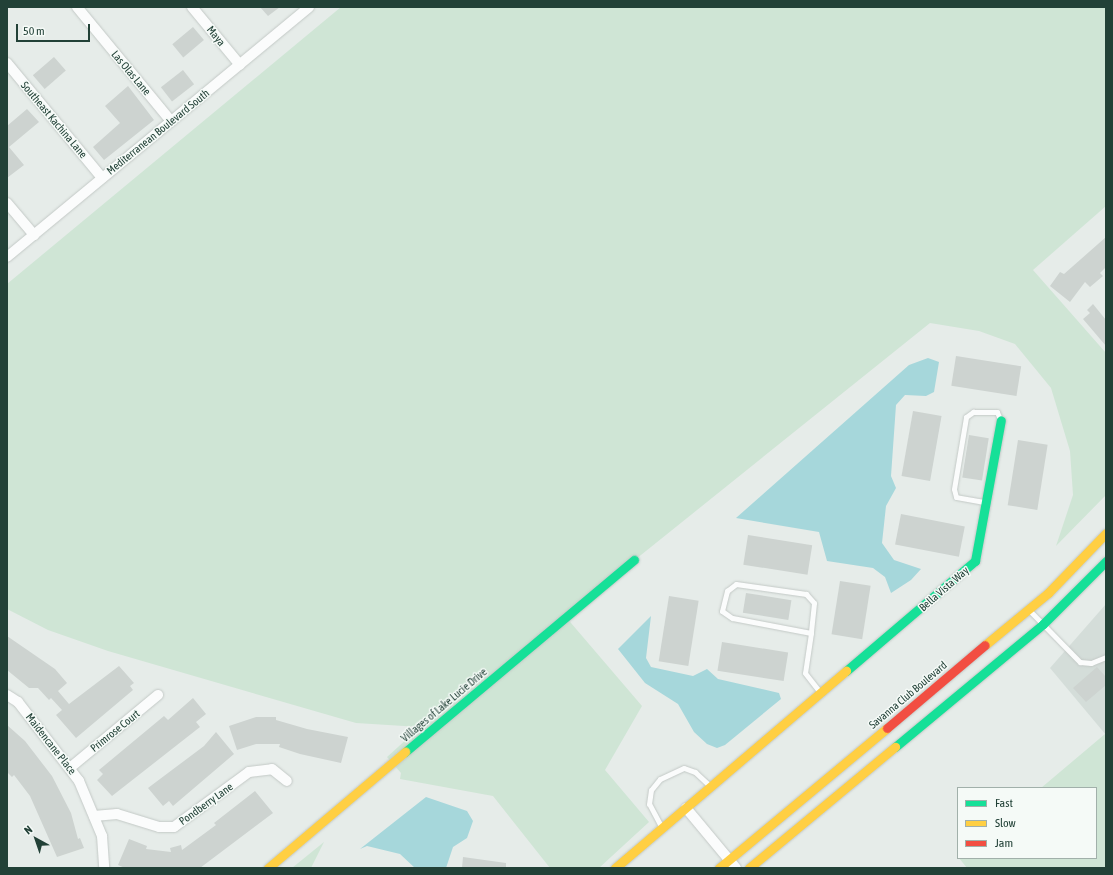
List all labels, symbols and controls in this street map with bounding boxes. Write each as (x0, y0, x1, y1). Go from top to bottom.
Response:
scale bar (18, 16, 92, 42)
street label: Maya (204, 23, 228, 49)
text: 50 m (23, 24, 45, 38)
street label: Las Olas Lane (108, 48, 154, 98)
street label: Southeast Kachina Lane (18, 79, 90, 161)
street label: Mediterranean Boulevard South (104, 87, 212, 177)
street label: Bella Vista Way (916, 564, 972, 614)
street label: Savanna Club Boulevard (866, 658, 950, 732)
street label: Villages of Lake Lucie Drive (398, 665, 490, 745)
street label: Primrose Court (88, 707, 142, 755)
street label: Maidencane Place (23, 711, 79, 777)
street label: Pondberry Lane (176, 780, 236, 828)
legend (957, 787, 1097, 859)
text: Fast (995, 796, 1013, 810)
text: Slow (995, 816, 1016, 830)
north arrow (16, 819, 56, 859)
text: N (22, 823, 35, 836)
text: Jam (995, 836, 1013, 850)

